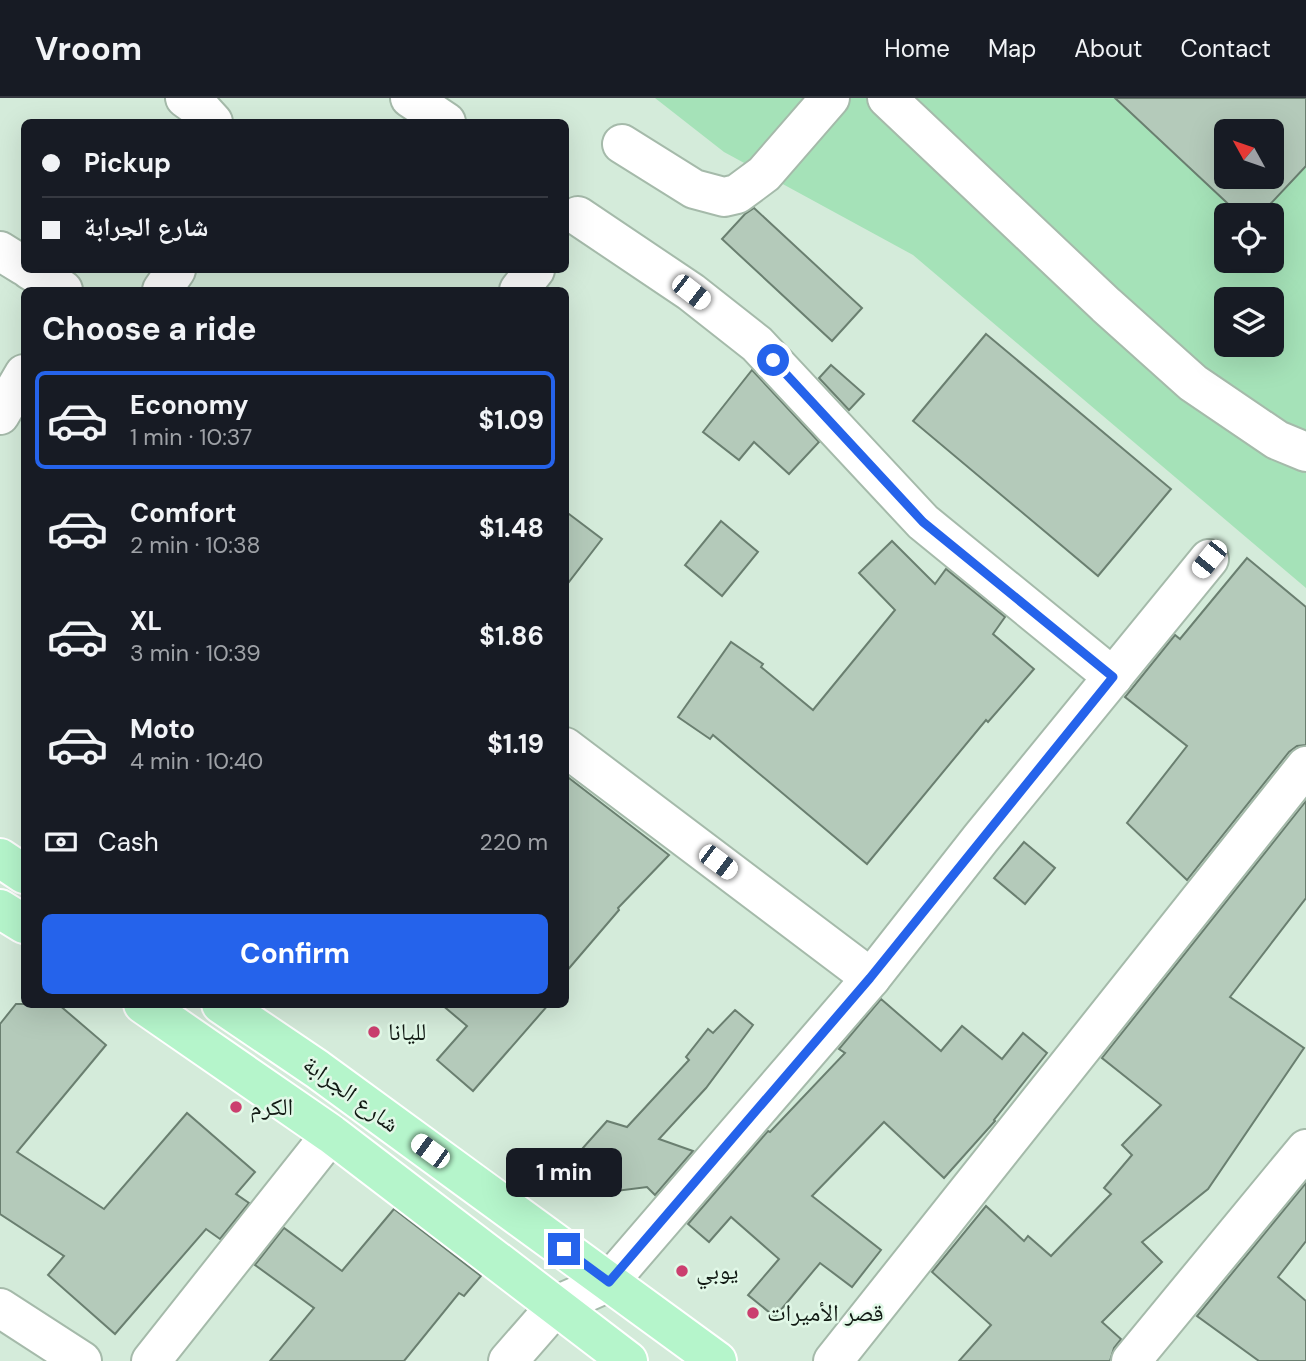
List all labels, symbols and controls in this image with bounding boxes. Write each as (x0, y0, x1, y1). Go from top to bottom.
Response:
text: Vroom (35, 27, 142, 70)
text: Home (884, 33, 950, 64)
text: Map (988, 33, 1036, 64)
text: About (1074, 33, 1143, 64)
text: Contact (1181, 33, 1271, 64)
north arrow (1214, 119, 1284, 189)
map controls (1214, 119, 1284, 357)
text: Pickup (84, 146, 171, 180)
button: locate (1214, 203, 1284, 273)
text: شارع الجرابة (84, 210, 208, 244)
car (668, 271, 715, 313)
button: layers (1214, 287, 1284, 357)
text: Choose a ride (42, 308, 257, 350)
route start (757, 344, 789, 376)
text: Economy (130, 388, 248, 422)
icon: car (46, 389, 109, 452)
text: $1.09 (479, 403, 544, 437)
text: 1 min · 10:37 (130, 422, 252, 452)
text: Comfort (130, 496, 236, 530)
icon: car (46, 497, 109, 560)
text: $1.48 (479, 511, 544, 545)
text: 2 min · 10:38 (130, 530, 261, 560)
car (1188, 536, 1231, 582)
text: XL (130, 604, 162, 638)
icon: car (46, 605, 109, 668)
text: $1.86 (479, 619, 544, 653)
text: 3 min · 10:39 (130, 638, 261, 668)
text: Moto (130, 712, 195, 746)
icon: car (46, 713, 109, 776)
text: $1.19 (487, 727, 544, 761)
text: 4 min · 10:40 (130, 746, 263, 776)
icon: cash (42, 823, 80, 861)
text: Cash (98, 825, 159, 859)
text: 220 m (479, 827, 548, 857)
car (695, 841, 742, 883)
button: Confirm (42, 914, 548, 994)
place label: لليانا (388, 1016, 426, 1047)
marker: لليانا (366, 1024, 382, 1040)
street label: شارع الجرابة (297, 1048, 406, 1139)
place label: الكرم (250, 1091, 293, 1123)
marker: الكرم (228, 1099, 244, 1115)
car (407, 1130, 454, 1172)
callout: 1 min (506, 1148, 622, 1196)
text: 1 min (536, 1157, 592, 1187)
route end (548, 1233, 580, 1265)
place label: يوبي (696, 1255, 739, 1290)
marker: يوبي (674, 1263, 690, 1279)
place label: قصر الأميرات (767, 1297, 884, 1328)
marker: قصر الأميرات (745, 1305, 761, 1321)

